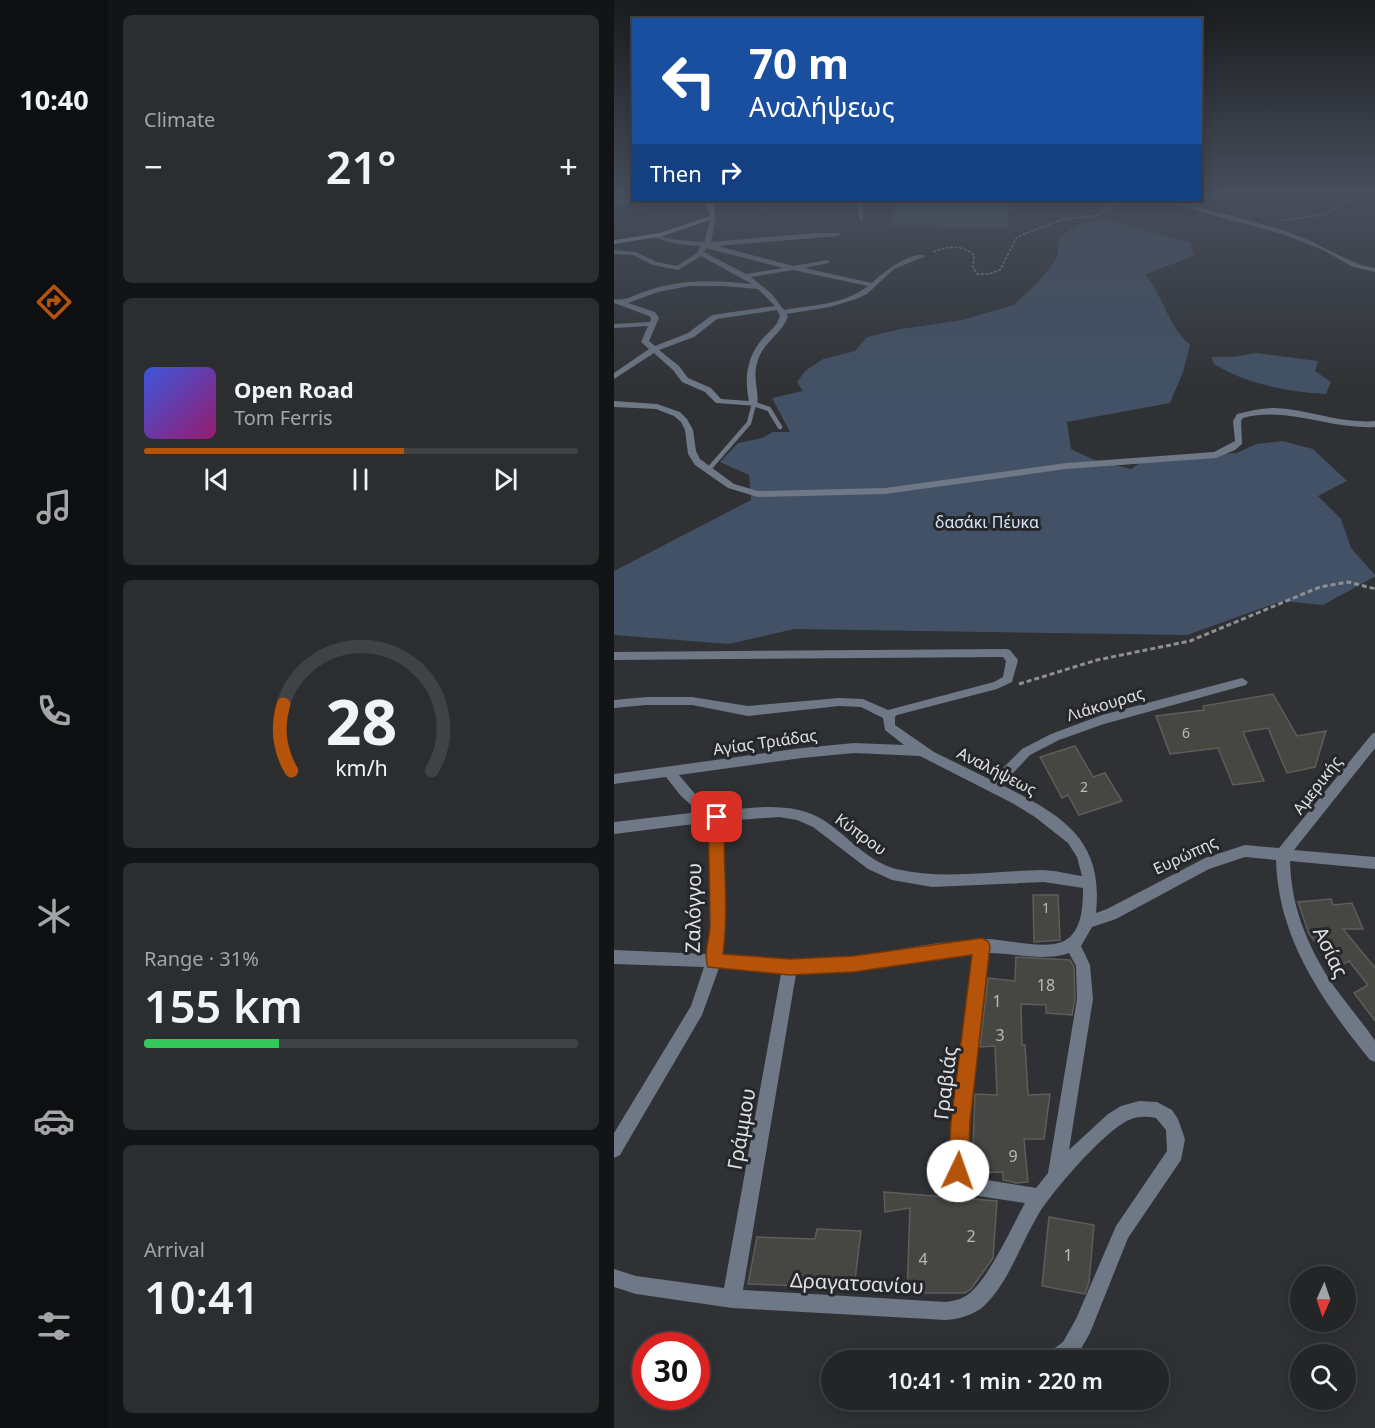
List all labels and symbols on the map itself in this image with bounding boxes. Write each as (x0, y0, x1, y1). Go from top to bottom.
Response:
park label: δασάκι Πέυκα (935, 511, 1039, 533)
street label: Λιάκουρας (1064, 682, 1147, 726)
house number: 6 (1182, 723, 1190, 742)
street label: Αγίας Τριάδας (712, 724, 819, 760)
street label: Αναλήψεως (954, 742, 1041, 800)
street label: Αμερικής (1287, 751, 1347, 819)
house number: 2 (1080, 777, 1088, 796)
pin (691, 791, 742, 842)
street label: Κύπρου (831, 808, 891, 860)
street label: Ευρώπης (1149, 830, 1221, 879)
street label: Ζαλόγγου (679, 863, 707, 953)
house number: 1 (1042, 898, 1050, 917)
street label: Ασίας (1307, 922, 1355, 982)
house number: 18 (1037, 974, 1055, 996)
house number: 1 (992, 990, 1002, 1012)
house number: 3 (995, 1024, 1005, 1046)
street label: Γραβιάς (927, 1044, 963, 1121)
street label: Γράμμου (721, 1086, 761, 1172)
position arrow (926, 1139, 990, 1203)
house number: 9 (1008, 1145, 1018, 1167)
house number: 2 (966, 1225, 976, 1247)
house number: 1 (1063, 1244, 1073, 1266)
house number: 4 (918, 1248, 928, 1270)
street label: Δραγατσανίου (789, 1266, 925, 1300)
north arrow (1290, 1266, 1356, 1332)
speed limit sign: 30 (632, 1332, 710, 1410)

